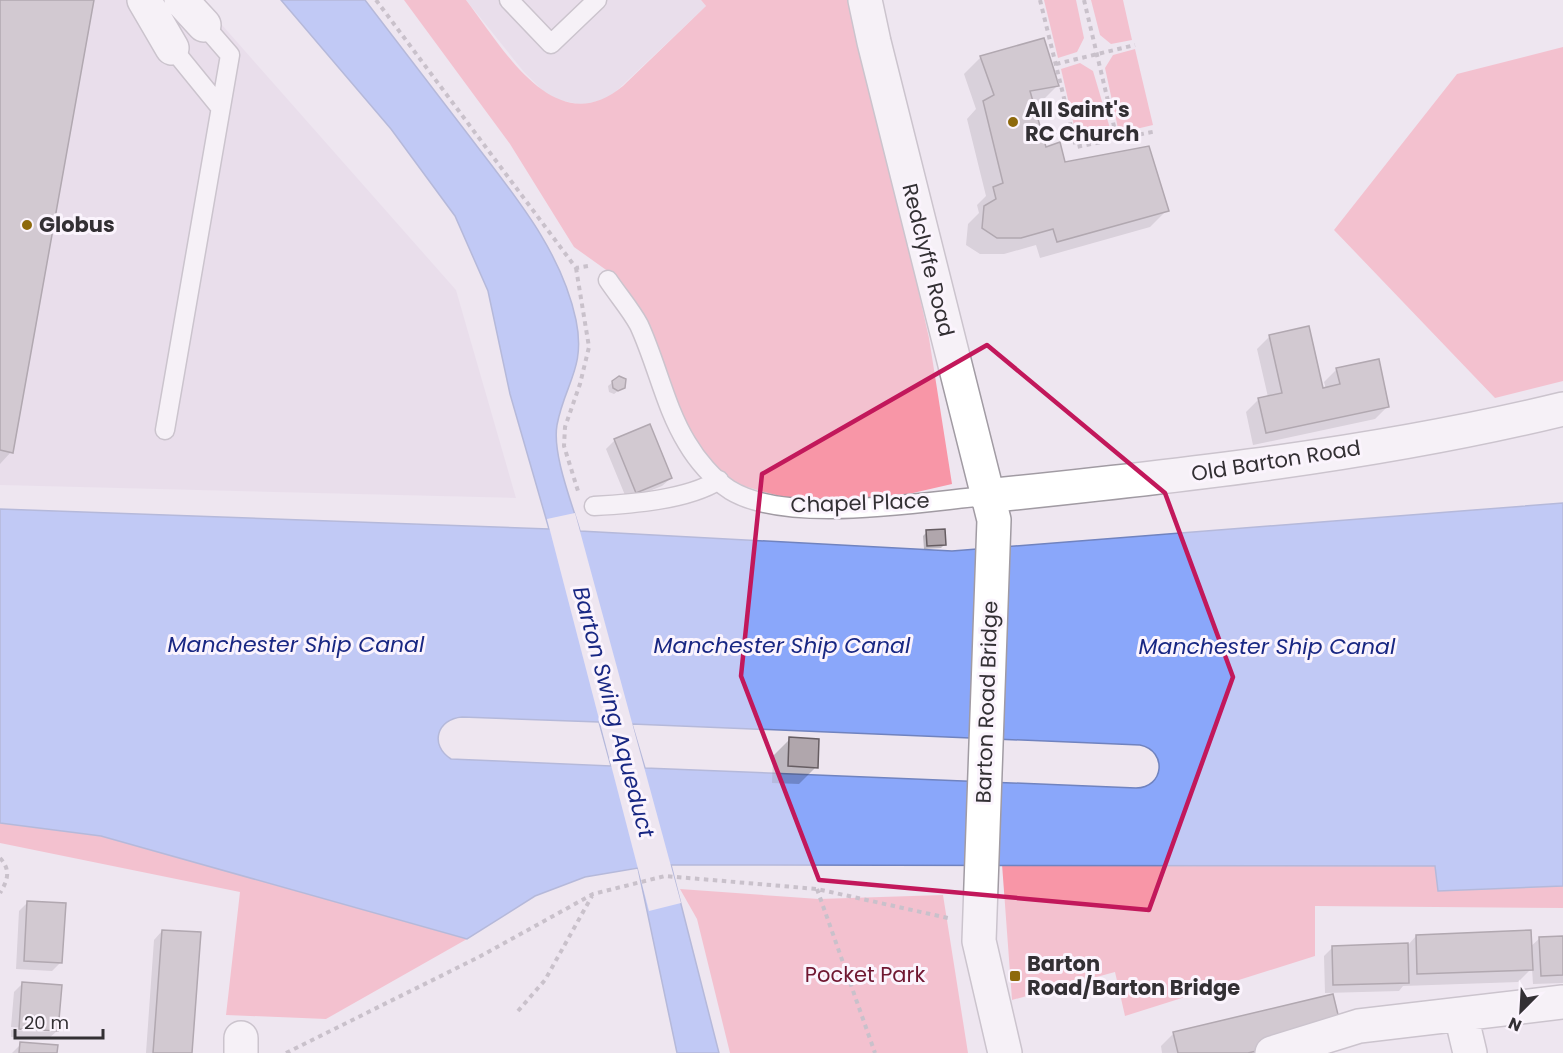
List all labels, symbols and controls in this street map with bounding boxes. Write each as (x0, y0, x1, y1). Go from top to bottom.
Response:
place label: All Saint's RC Church (1025, 95, 1139, 148)
marker: All Saint's RC Church (1006, 115, 1020, 129)
street label: Redclyffe Road (895, 180, 962, 339)
place label: Globus (39, 210, 115, 239)
marker: Globus (20, 218, 34, 232)
street label: Old Barton Road (1189, 433, 1363, 488)
street label: Chapel Place (790, 486, 930, 519)
water label: Barton Swing Aqueduct (565, 583, 662, 842)
street label: Barton Road Bridge (968, 600, 1005, 804)
water label: Manchester Ship Canal (168, 629, 425, 660)
water label: Manchester Ship Canal (654, 630, 911, 661)
water label: Manchester Ship Canal (1139, 631, 1396, 662)
place label: Barton Road/Barton Bridge (1027, 949, 1240, 1002)
park label: Pocket Park (805, 960, 925, 989)
marker: Barton Road/Barton Bridge (1008, 969, 1022, 983)
north arrow (1491, 981, 1551, 1041)
scale bar (15, 1002, 104, 1040)
text: 20 m (24, 1010, 69, 1035)
text: N (1505, 1011, 1525, 1037)

